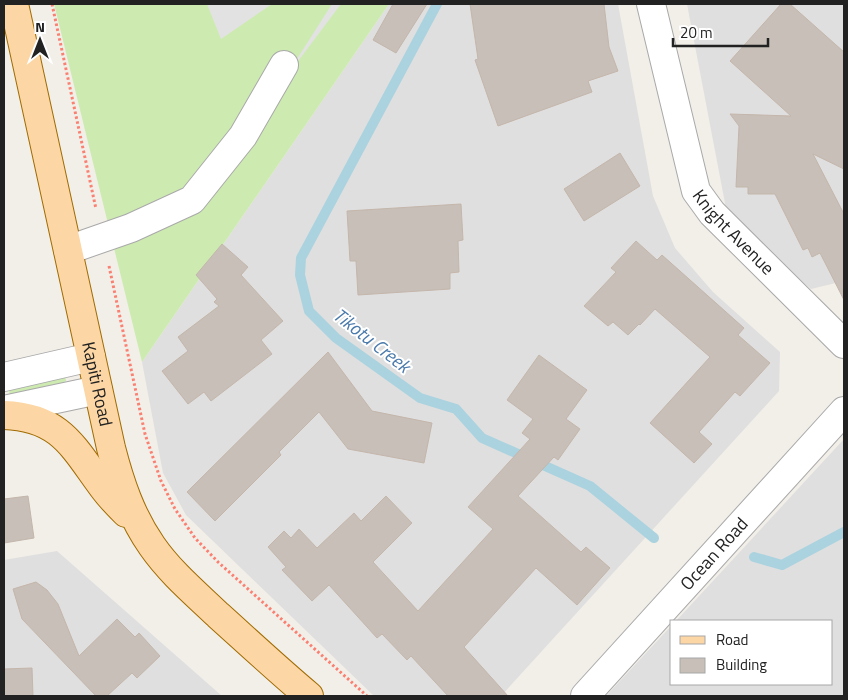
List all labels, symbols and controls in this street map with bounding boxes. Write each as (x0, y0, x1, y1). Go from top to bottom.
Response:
north arrow (15, 15, 65, 65)
scale bar (673, 15, 768, 47)
text: N (35, 16, 45, 37)
text: 20 m (680, 21, 713, 44)
street label: Knight Avenue (686, 184, 781, 281)
water label: Tikotu Creek (327, 300, 419, 381)
street label: Kapiti Road (75, 339, 120, 429)
street label: Ocean Road (673, 511, 754, 596)
legend (670, 620, 833, 685)
text: Road (716, 628, 748, 651)
text: Building (716, 653, 767, 676)

